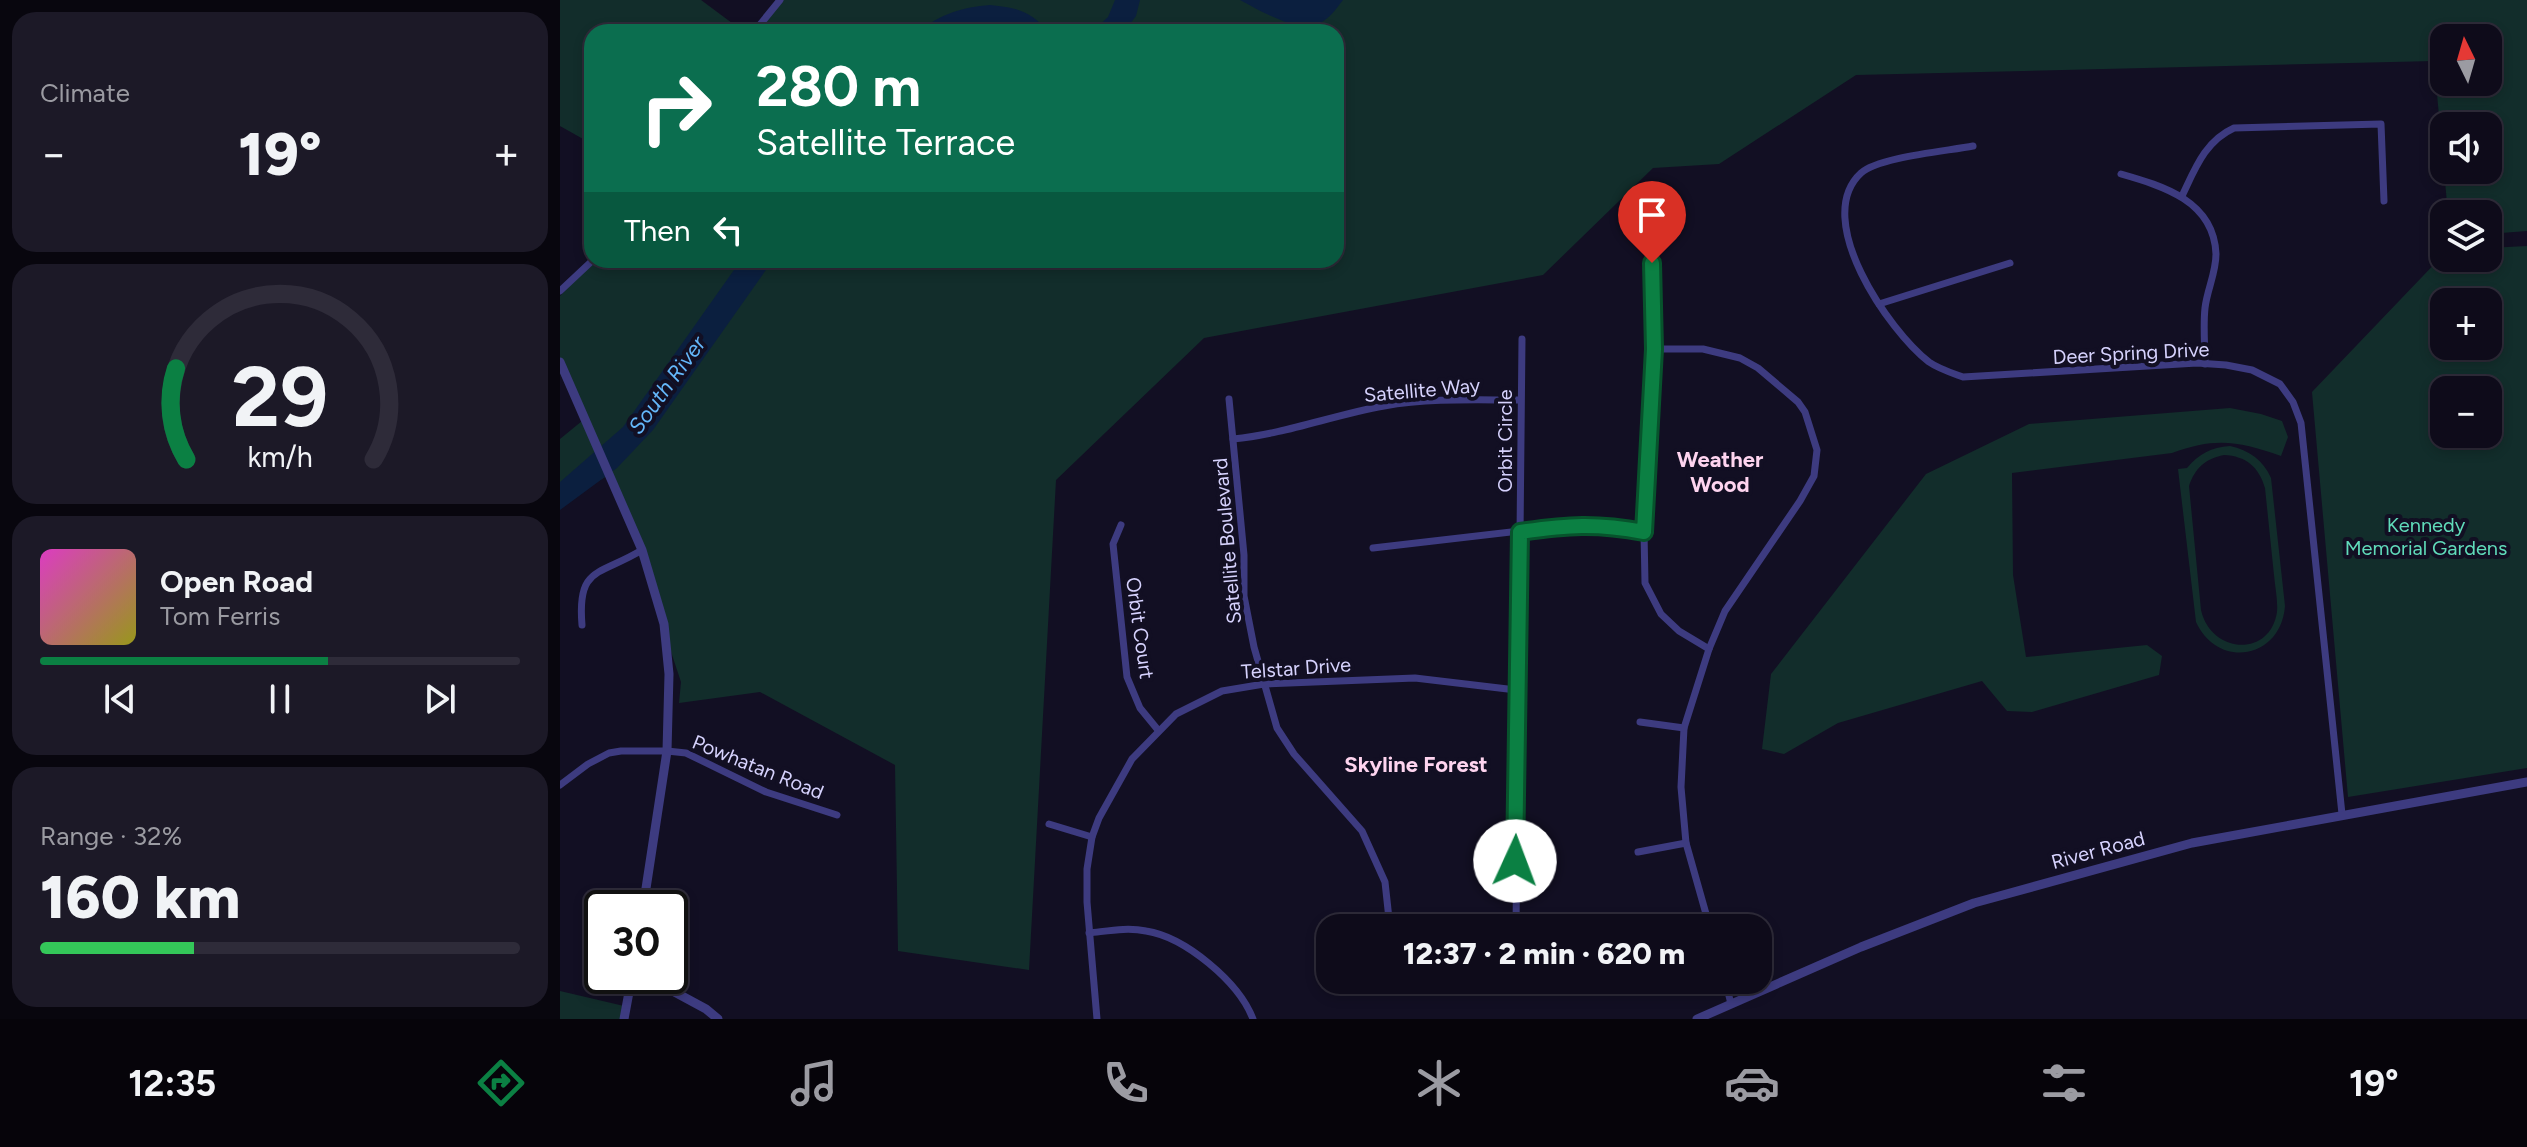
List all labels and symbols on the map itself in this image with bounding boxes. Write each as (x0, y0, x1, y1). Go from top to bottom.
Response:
north arrow (2430, 24, 2502, 96)
pin (1618, 181, 1686, 263)
water label: South River (622, 330, 712, 439)
street label: Deer Spring Drive (2052, 337, 2210, 369)
street label: Satellite Way (1363, 373, 1482, 407)
street label: Orbit Circle (1493, 389, 1517, 493)
district label: Weather Wood (1677, 446, 1764, 498)
street label: Satellite Boulevard (1208, 457, 1246, 625)
park label: Kennedy Memorial Gardens (2345, 513, 2507, 560)
street label: Orbit Court (1121, 576, 1159, 680)
street label: Telstar Drive (1240, 652, 1352, 684)
street label: Powhatan Road (689, 730, 827, 804)
district label: Skyline Forest (1344, 751, 1488, 778)
position arrow (1473, 819, 1557, 903)
street label: River Road (2049, 826, 2147, 874)
speed limit sign: 30 (584, 890, 688, 994)

